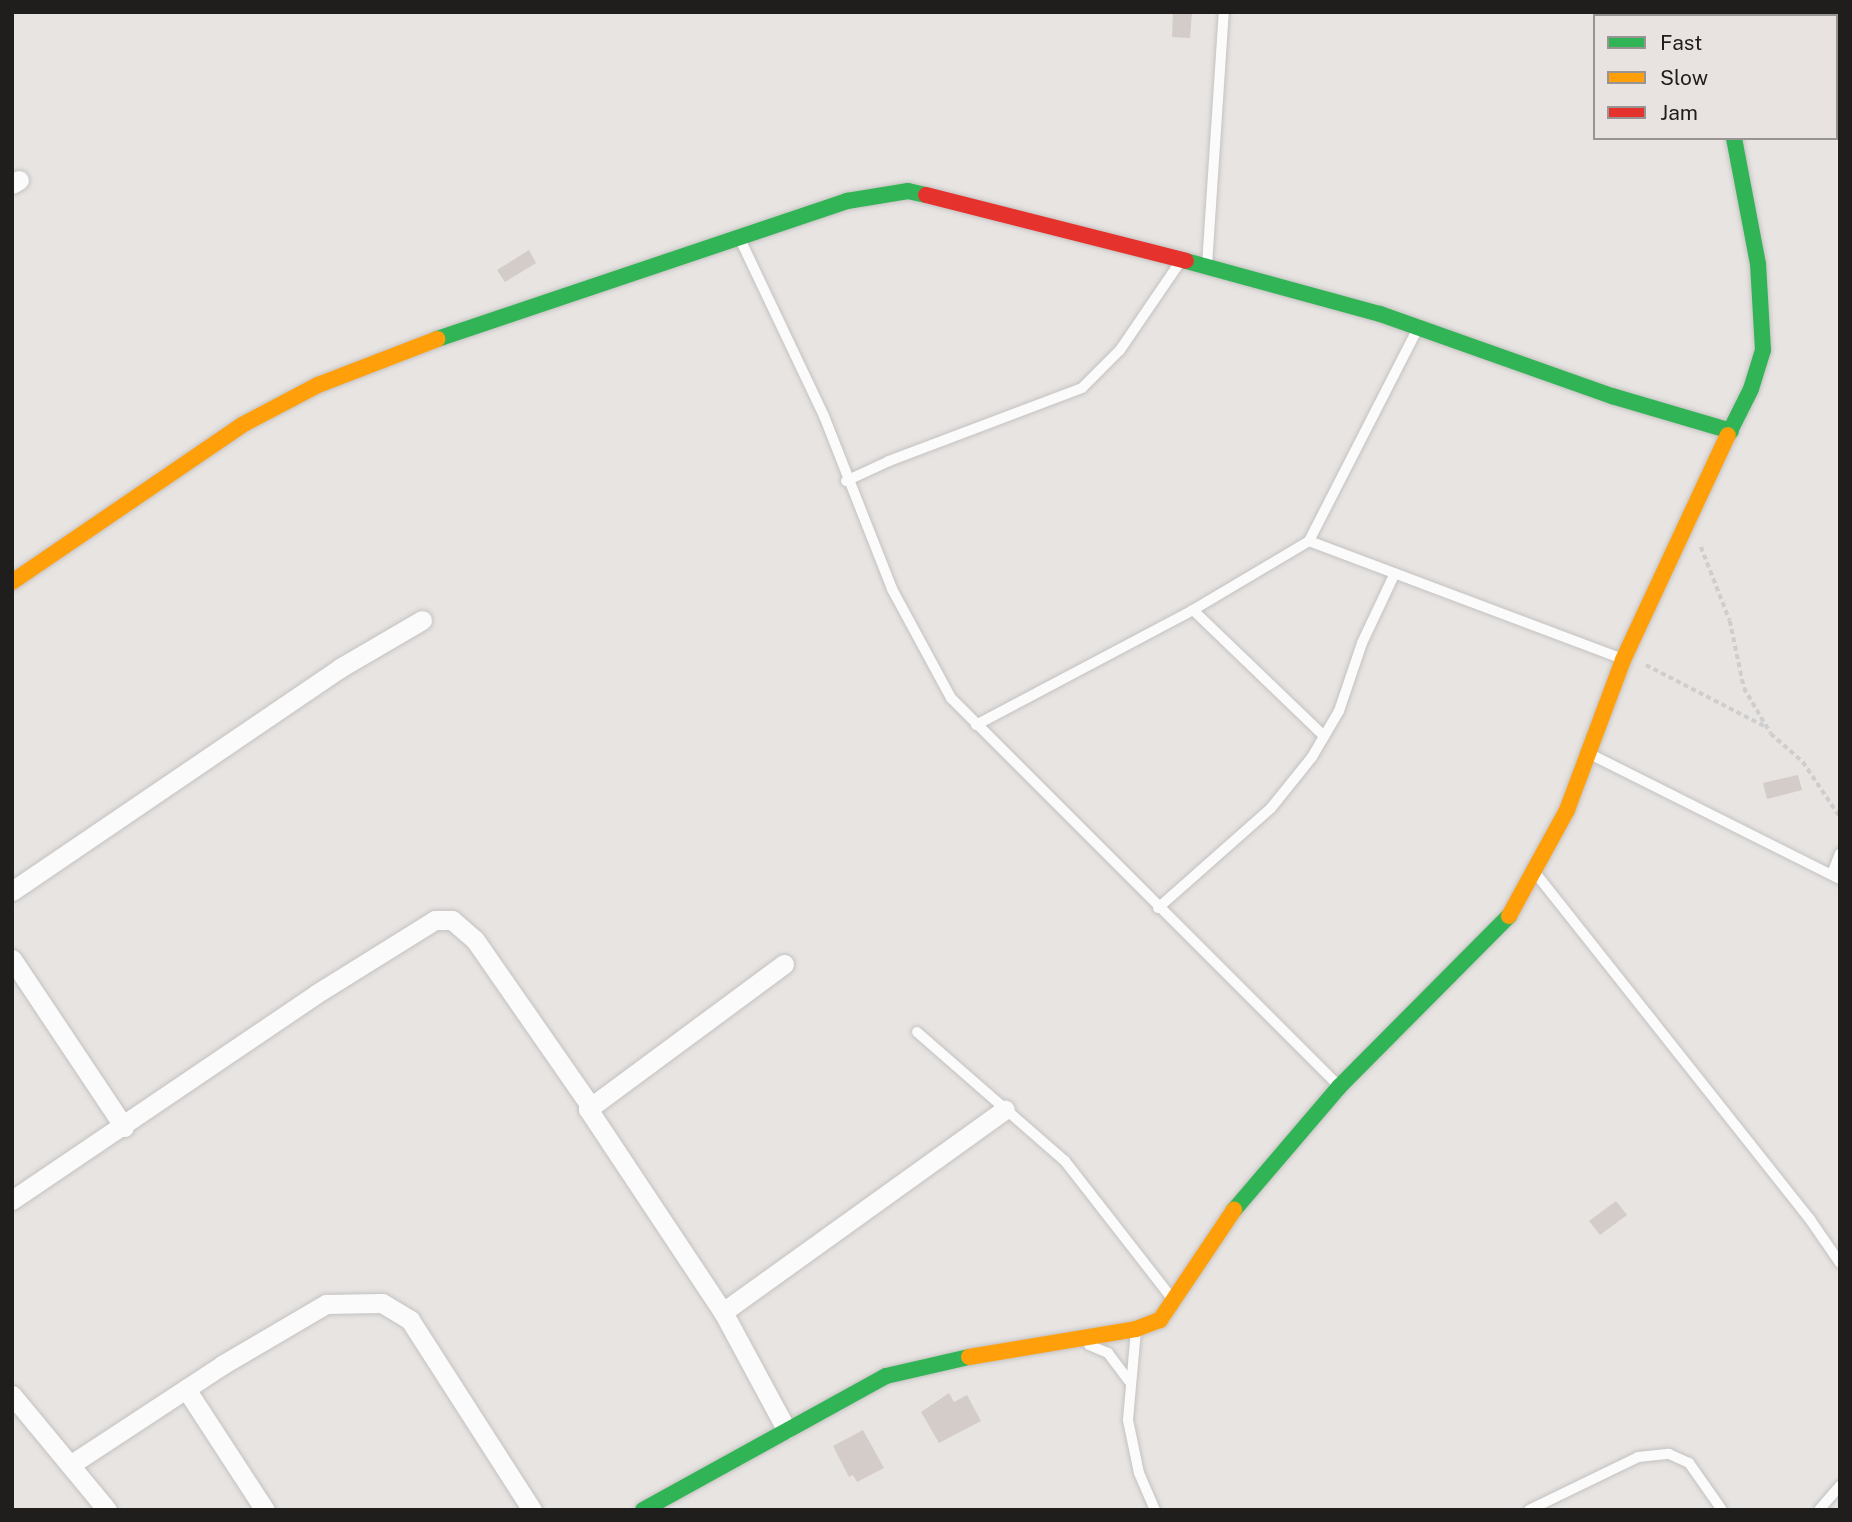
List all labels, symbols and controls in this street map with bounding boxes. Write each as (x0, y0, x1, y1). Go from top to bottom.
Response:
legend (1593, 14, 1838, 140)
text: Fast (1660, 30, 1702, 55)
text: Slow (1660, 65, 1708, 90)
text: Jam (1660, 100, 1698, 125)

